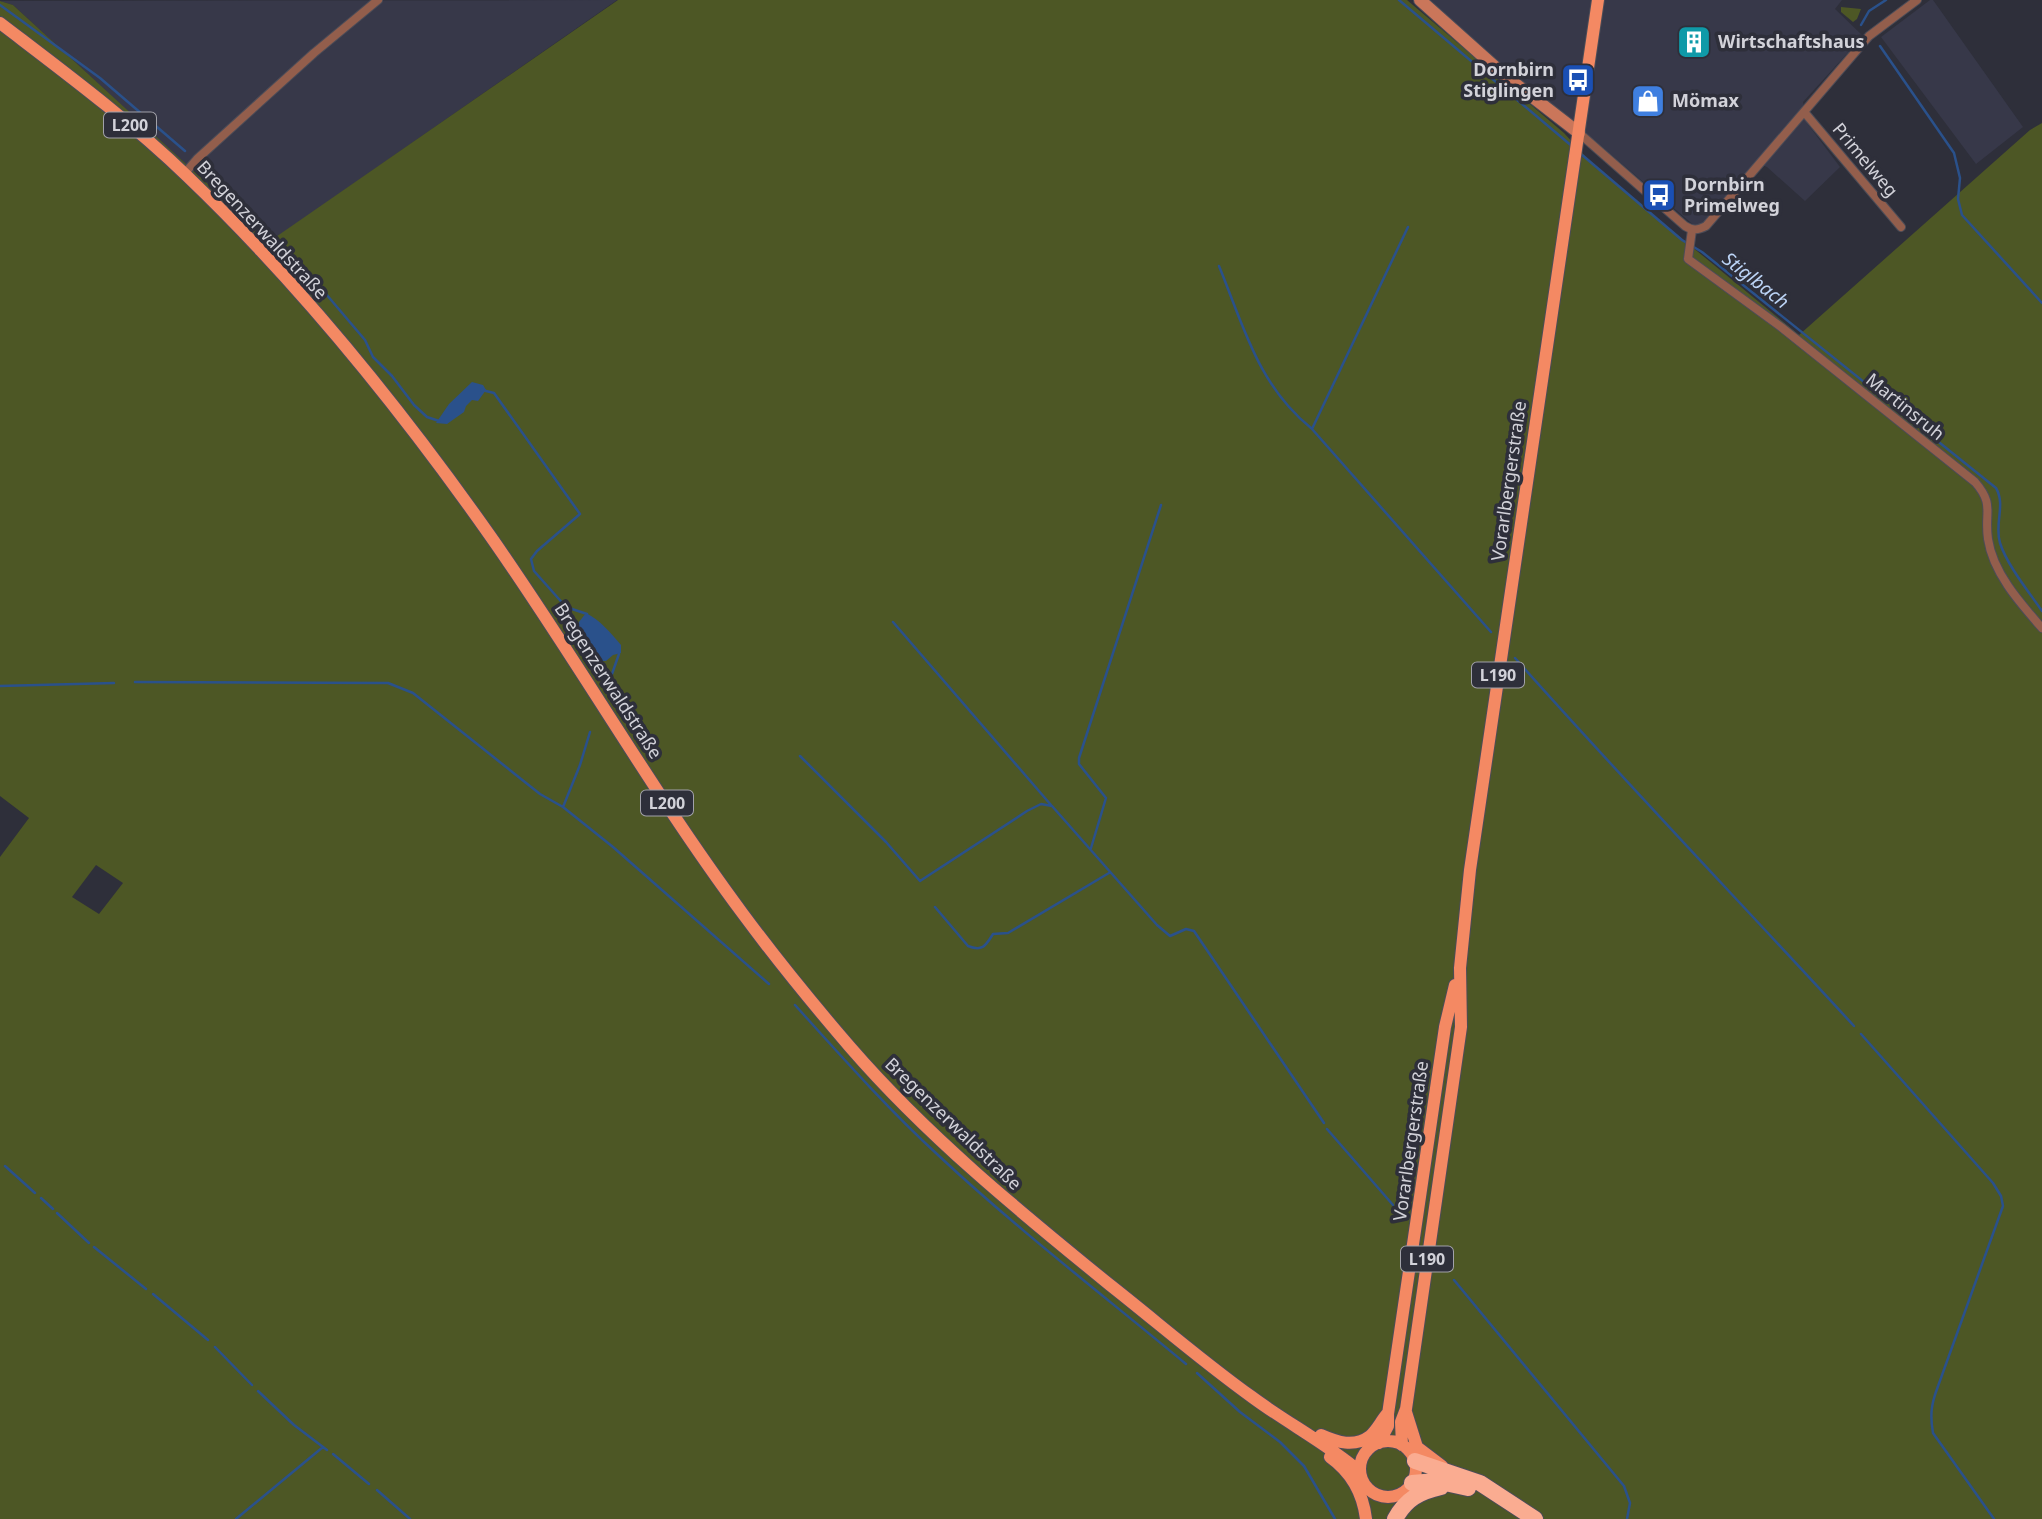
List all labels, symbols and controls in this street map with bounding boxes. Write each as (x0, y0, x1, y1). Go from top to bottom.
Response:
building icon: Wirtschaftshaus (1675, 23, 1713, 61)
place label: Wirtschaftshaus (1718, 29, 1864, 53)
place label: Dornbirn Stiglingen (1463, 57, 1554, 102)
bus stop icon: Dornbirn Stiglingen (1559, 61, 1597, 99)
shop icon: Mömax (1629, 82, 1667, 120)
place label: Mömax (1672, 88, 1740, 112)
road number: L200 (104, 113, 156, 138)
street label: Primelweg (1828, 117, 1904, 202)
street label: Bregenzerwaldstraße (192, 155, 333, 304)
place label: Dornbirn Primelweg (1684, 172, 1780, 217)
bus stop icon: Dornbirn Primelweg (1640, 176, 1678, 214)
water label: Stiglbach (1717, 246, 1795, 314)
street label: Martinsruh (1861, 367, 1950, 445)
street label: Vorarlbergerstraße (1485, 399, 1531, 563)
street label: Bregenzerwaldstraße (549, 598, 668, 763)
road number: L190 (1472, 662, 1524, 688)
road number: L200 (641, 790, 693, 816)
street label: Bregenzerwaldstraße (880, 1052, 1027, 1195)
street label: Vorarlbergerstraße (1387, 1059, 1433, 1223)
road number: L190 (1401, 1246, 1453, 1272)

